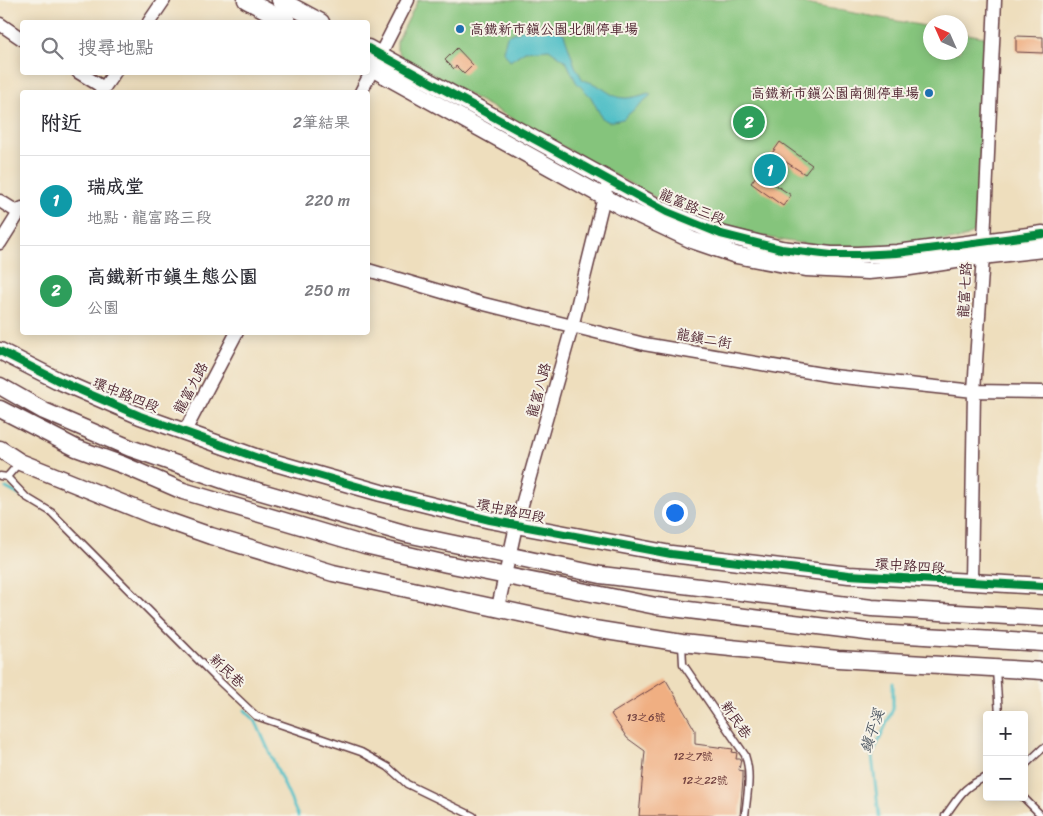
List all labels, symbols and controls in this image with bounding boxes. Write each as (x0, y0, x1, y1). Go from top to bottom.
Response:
north arrow (923, 15, 968, 60)
place label: 高鐵新市鎮公園北側停車場 (470, 17, 638, 42)
search box (20, 20, 370, 75)
marker: 高鐵新市鎮公園北側停車場 (454, 23, 466, 35)
text: 搜尋地點 (78, 31, 154, 64)
icon: search (38, 34, 66, 62)
place label: 高鐵新市鎮公園南側停車場 (751, 81, 919, 106)
marker: 高鐵新市鎮公園南側停車場 (923, 87, 935, 99)
pin: 2 (733, 103, 765, 141)
text: 附近 (40, 104, 82, 142)
text: 2筆結果 (293, 108, 350, 137)
pin: 1 (754, 151, 786, 189)
text: 瑞成堂 (87, 170, 144, 203)
street label: 龍富路三段 (655, 182, 729, 232)
text: 1 (53, 186, 59, 215)
text: 220 m (305, 186, 350, 215)
text: 地點 · 龍富路三段 (87, 203, 212, 232)
text: 高鐵新市鎮生態公園 (87, 260, 258, 293)
street label: 龍富七路 (951, 261, 979, 319)
text: 2 (51, 276, 61, 305)
text: 250 m (304, 276, 350, 305)
text: 公園 (87, 293, 119, 322)
street label: 龍鎮二街 (674, 322, 734, 356)
street label: 龍富九路 (167, 357, 215, 419)
street label: 龍富八路 (520, 360, 558, 420)
street label: 環中路四段 (89, 370, 163, 420)
street label: 環中路四段 (474, 491, 548, 531)
your location (662, 500, 688, 526)
street label: 環中路四段 (874, 551, 946, 581)
street label: 新民巷 (203, 647, 252, 695)
street label: 新民巷 (714, 696, 759, 745)
water label: 鎮平溪 (852, 705, 892, 757)
house number: 13之6號 (626, 708, 666, 727)
map controls (983, 711, 1028, 801)
button: + (983, 711, 1028, 756)
house number: 12之7號 (673, 747, 713, 766)
button: − (983, 756, 1028, 801)
house number: 12之22號 (682, 771, 728, 790)

